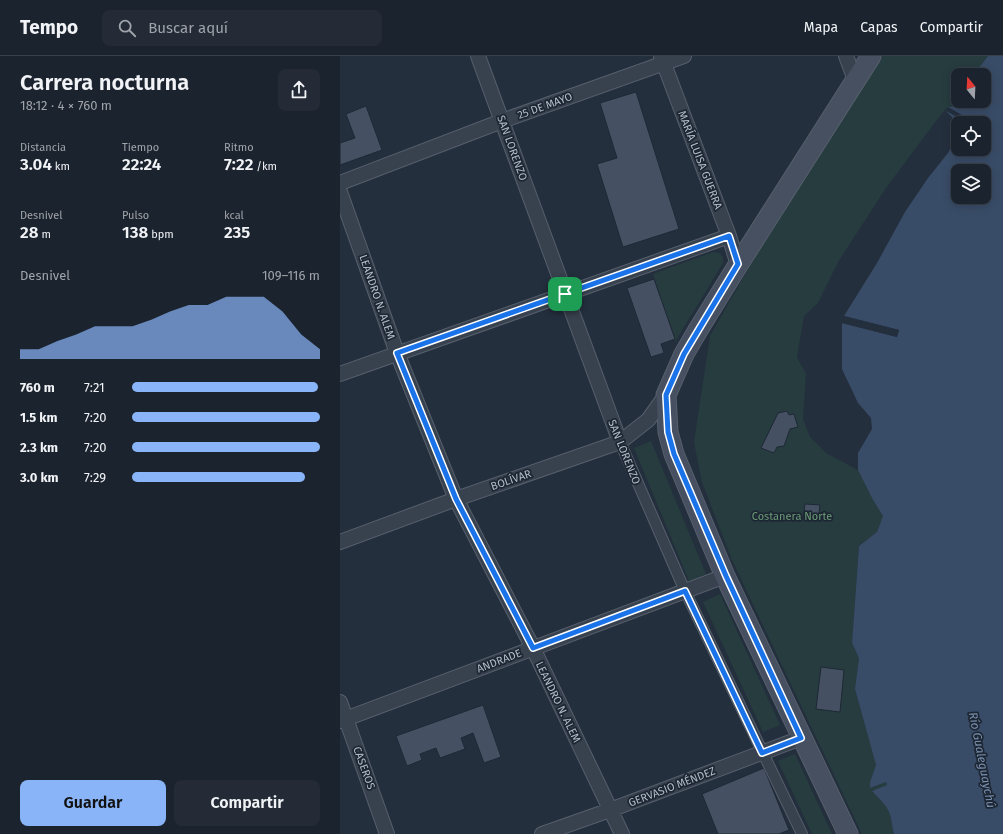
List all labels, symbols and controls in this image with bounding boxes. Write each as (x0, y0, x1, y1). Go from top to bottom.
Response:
search box (102, 10, 382, 46)
text: Tempo (20, 16, 78, 39)
icon: search (116, 17, 138, 39)
text: Buscar aquí (148, 19, 228, 37)
text: Mapa (804, 19, 838, 36)
text: Capas (860, 19, 898, 36)
text: Compartir (920, 19, 983, 36)
north arrow (951, 68, 991, 108)
map controls (951, 68, 991, 204)
text: Carrera nocturna (20, 69, 189, 96)
button: share (278, 69, 320, 111)
street label: 25 DE MAYO (516, 90, 574, 122)
text: 18:12 · 4 × 760 m (20, 98, 112, 113)
street label: MARÍA LUISA GUERRA (675, 108, 726, 212)
street label: SAN LORENZO (494, 114, 530, 182)
button: locate (951, 116, 991, 156)
text: Distancia (20, 141, 66, 154)
text: Tiempo (122, 141, 159, 154)
text: Ritmo (224, 141, 254, 154)
text: 3.04 (20, 154, 52, 175)
text: 22:24 (122, 154, 161, 175)
text: 7:22 (224, 154, 253, 175)
text: km (52, 160, 70, 173)
text: /km (253, 160, 277, 173)
button: layers (951, 164, 991, 204)
text: Desnivel (20, 209, 62, 222)
text: Pulso (122, 209, 149, 222)
text: kcal (224, 209, 244, 222)
text: 28 (20, 222, 38, 243)
text: 138 (122, 222, 148, 243)
text: 235 (224, 222, 250, 243)
text: m (38, 228, 51, 241)
text: bpm (148, 228, 174, 241)
street label: LEANDRO N. ALEM (356, 253, 398, 341)
text: Desnivel (20, 268, 70, 283)
text: 109–116 m (262, 268, 320, 283)
pin (548, 277, 582, 311)
icon: arrive (554, 283, 576, 305)
text: 760 m (20, 380, 55, 395)
text: 7:21 (84, 380, 105, 395)
text: 1.5 km (20, 410, 58, 425)
text: 7:20 (84, 410, 107, 425)
street label: SAN LORENZO (605, 418, 643, 486)
text: 2.3 km (20, 440, 58, 455)
text: 7:20 (84, 440, 107, 455)
street label: BOLÍVAR (489, 466, 533, 493)
text: 3.0 km (20, 470, 59, 485)
text: 7:29 (84, 470, 106, 485)
park label: Costanera Norte (752, 510, 832, 523)
street label: ANDRADE (475, 647, 523, 675)
street label: LEANDRO N. ALEM (533, 659, 583, 745)
water label: Río Gualeguaychú (966, 711, 998, 809)
street label: CASEROS (350, 745, 378, 791)
street label: GERVASIO MÉNDEZ (626, 763, 718, 810)
button: Guardar (20, 780, 166, 826)
button: Compartir (174, 780, 320, 826)

